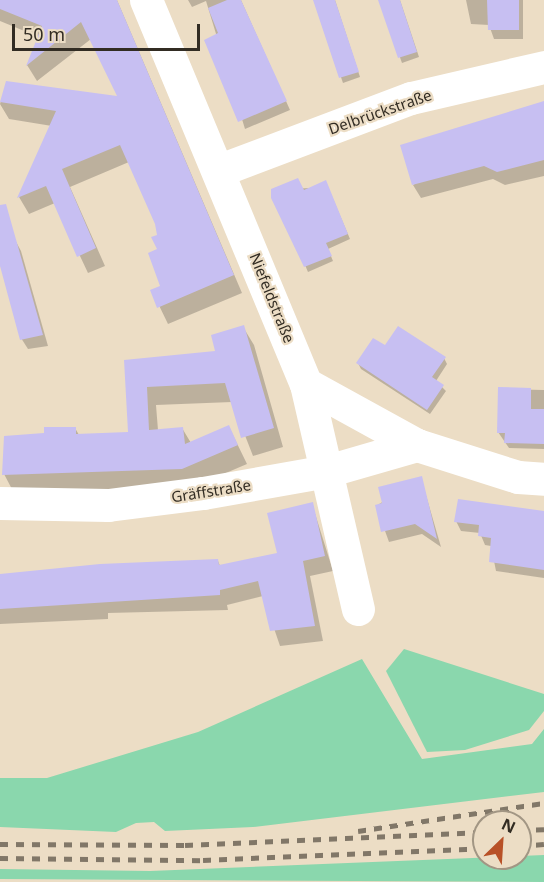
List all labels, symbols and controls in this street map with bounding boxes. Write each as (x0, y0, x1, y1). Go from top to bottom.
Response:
scale bar (15, 12, 202, 50)
text: 50 m (23, 22, 65, 46)
street label: Delbrückstraße (326, 86, 434, 138)
street label: Niefeldstraße (246, 250, 298, 346)
street label: Gräffstraße (170, 476, 252, 506)
north arrow (472, 810, 532, 870)
text: N (498, 813, 519, 838)

